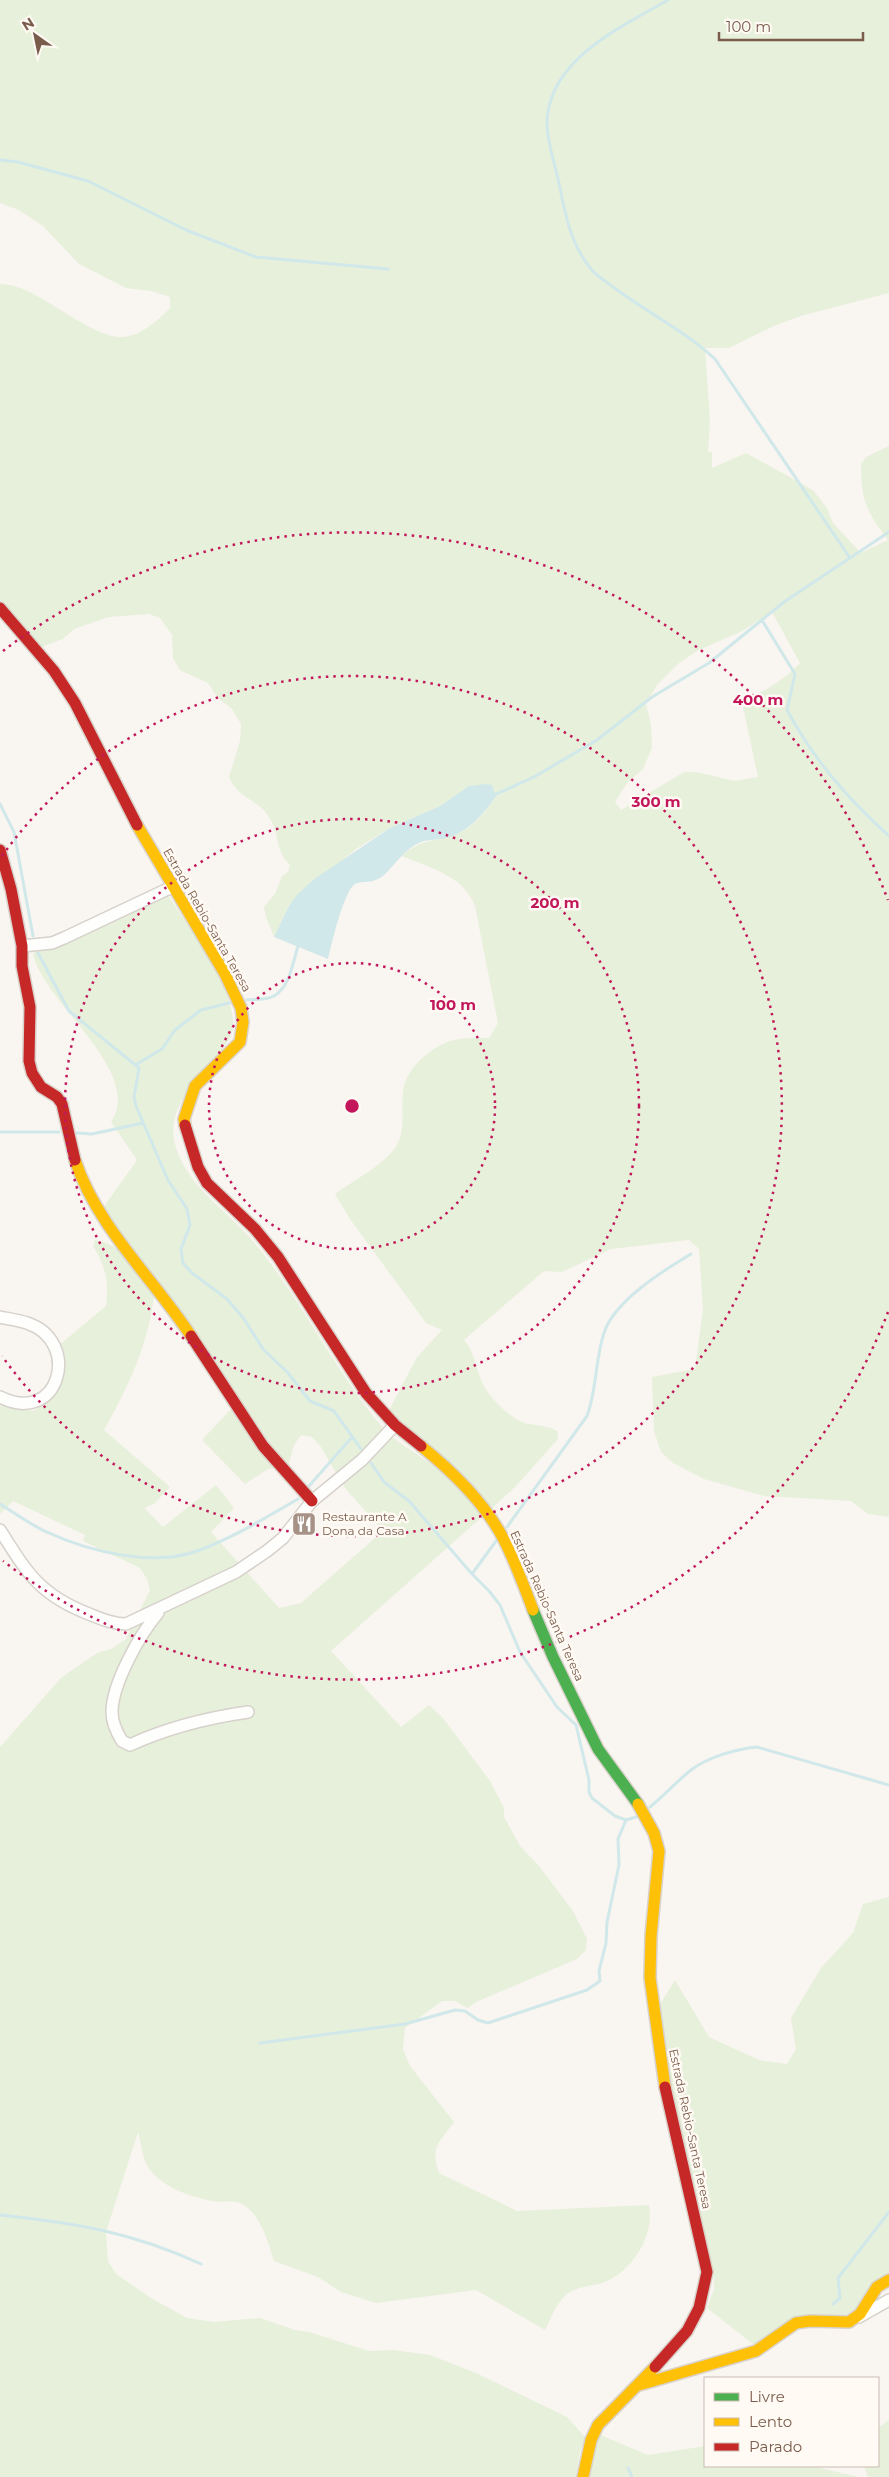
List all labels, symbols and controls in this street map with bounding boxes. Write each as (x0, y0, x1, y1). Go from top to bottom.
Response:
north arrow (10, 10, 60, 60)
scale bar (719, 10, 863, 42)
text: N (18, 13, 38, 35)
text: 100 m (726, 17, 771, 36)
text: 400 m (733, 690, 783, 709)
text: 300 m (630, 792, 681, 811)
street label: Estrada Rebio-Santa Teresa (160, 845, 255, 994)
text: 200 m (530, 893, 580, 912)
text: 100 m (430, 995, 476, 1014)
centre of rings (343, 1097, 361, 1115)
place label: Restaurante A Dona da Casa (322, 1509, 407, 1538)
restaurant icon: Restaurante A Dona da Casa (291, 1511, 317, 1537)
street label: Estrada Rebio-Santa Teresa (507, 1528, 588, 1684)
street label: Estrada Rebio-Santa Teresa (666, 2047, 715, 2210)
legend (704, 2377, 879, 2467)
text: Livre (749, 2387, 785, 2406)
text: Lento (749, 2412, 792, 2431)
text: Parado (749, 2437, 802, 2456)

